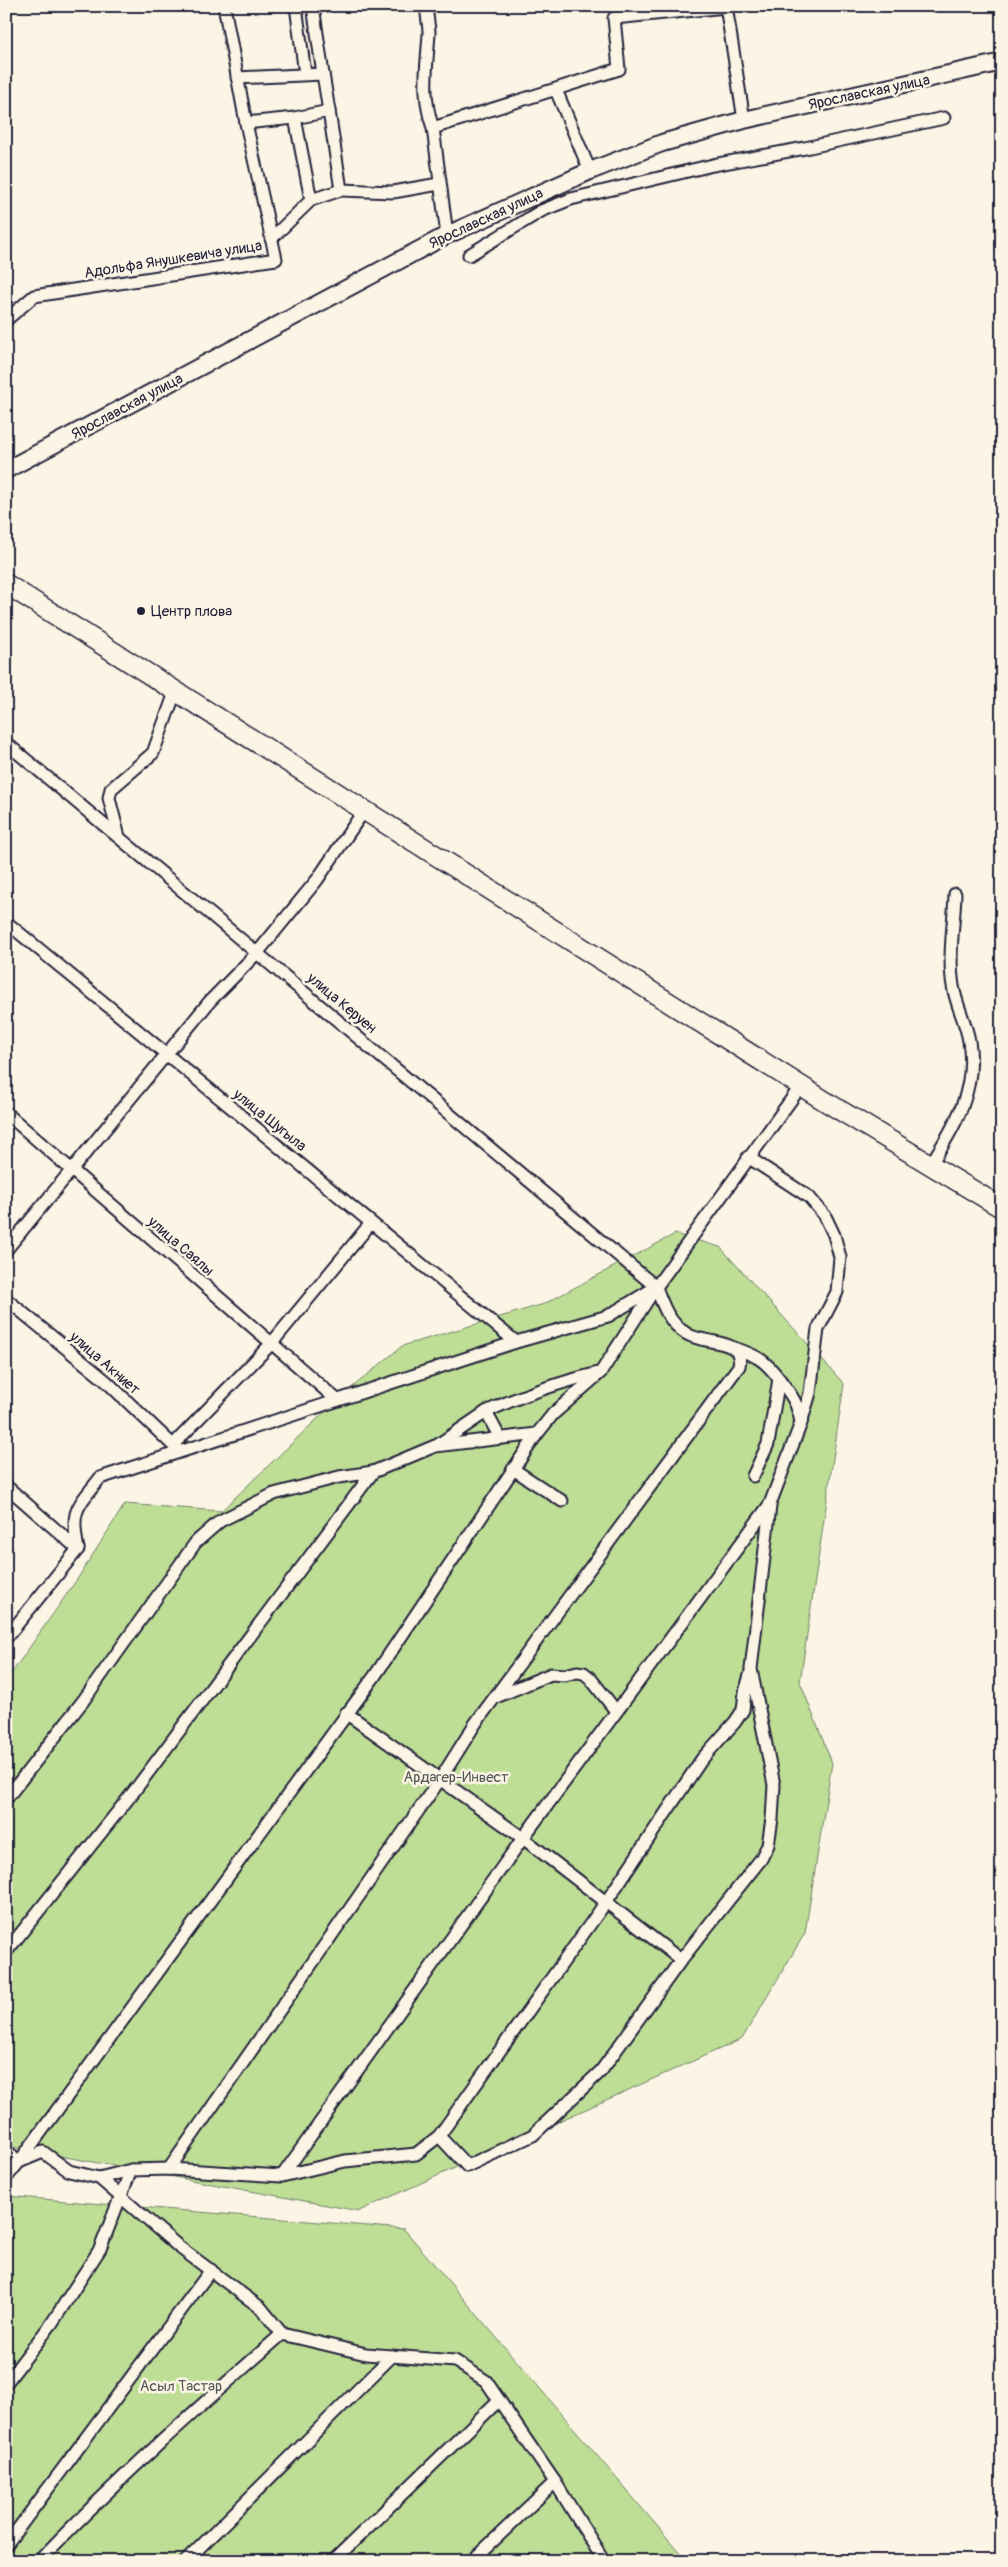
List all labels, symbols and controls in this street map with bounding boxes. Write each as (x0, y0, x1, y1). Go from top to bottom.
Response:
street label: Ярославская улица (807, 70, 932, 115)
street label: Ярославская улица (426, 184, 546, 253)
street label: Адольфа Янушкевича улица (83, 236, 263, 283)
street label: Ярославская улица (68, 369, 186, 444)
place label: Центр плова (151, 602, 232, 621)
marker: Центр плова (135, 605, 147, 617)
street label: улица Керуен (302, 968, 380, 1038)
street label: улица Шугыла (228, 1084, 310, 1156)
street label: улица Саялы (143, 1212, 218, 1280)
street label: улица Акниет (65, 1327, 144, 1399)
park label: Ардагер-Инвест (404, 1768, 509, 1787)
park label: Асыл Тастар (140, 2377, 222, 2396)

